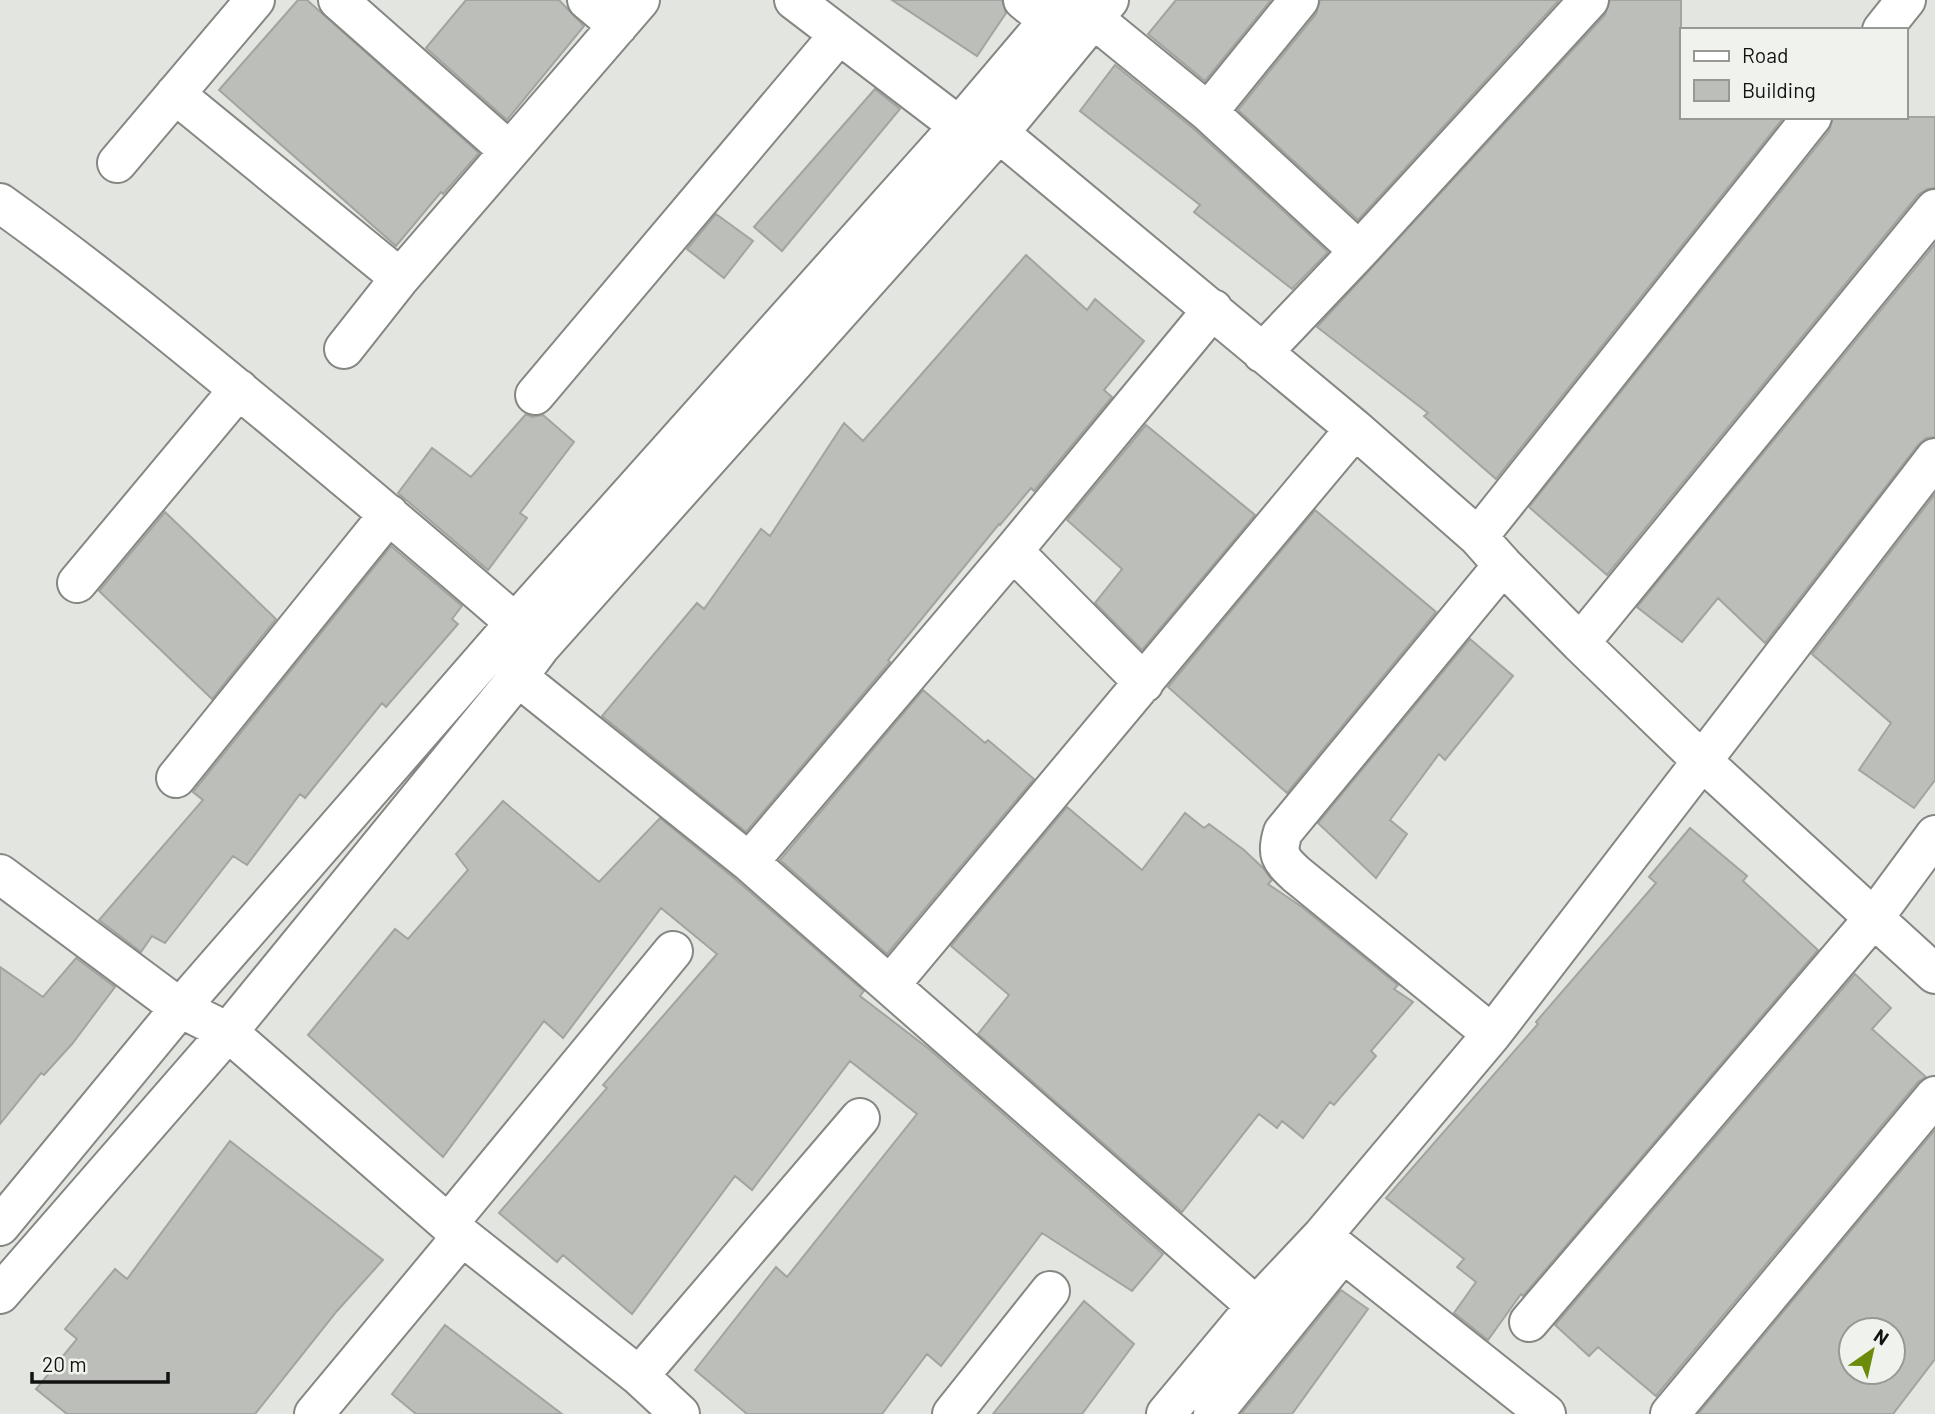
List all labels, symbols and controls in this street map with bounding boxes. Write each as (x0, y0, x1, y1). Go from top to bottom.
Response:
legend (1680, 28, 1907, 119)
text: Road (1742, 42, 1788, 67)
text: Building (1742, 77, 1816, 102)
north arrow (1837, 1316, 1907, 1386)
text: N (1870, 1323, 1893, 1350)
scale bar (32, 1340, 168, 1384)
text: 20 m (42, 1351, 87, 1376)

